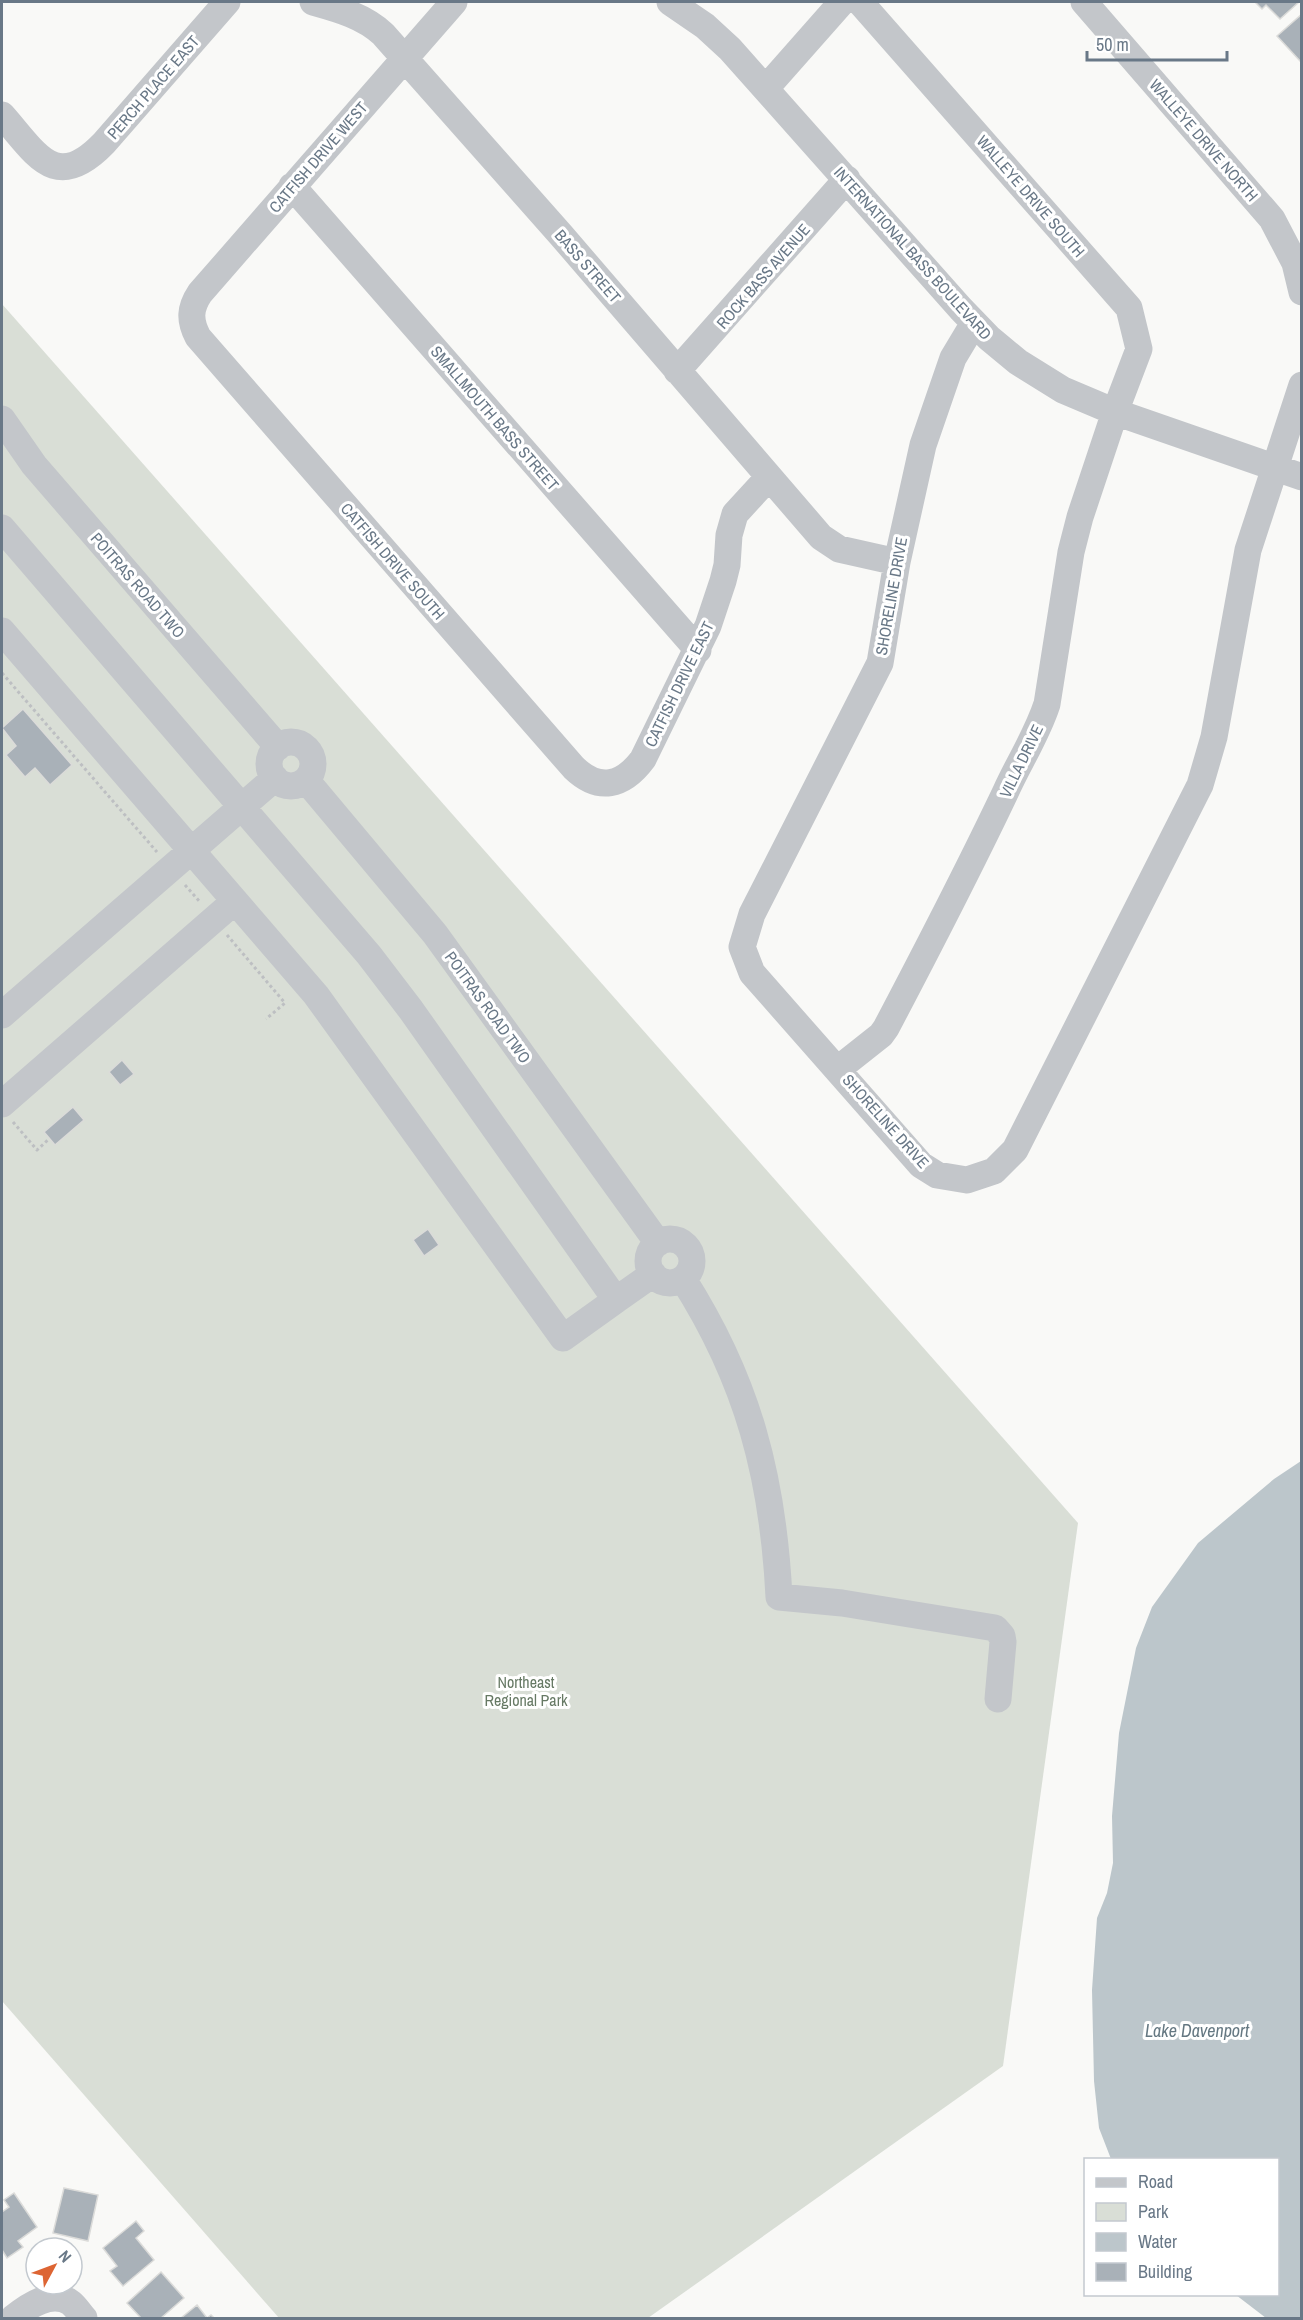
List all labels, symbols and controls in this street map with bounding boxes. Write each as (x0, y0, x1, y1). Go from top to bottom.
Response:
scale bar (1087, 24, 1226, 62)
street label: PERCH PLACE EAST (102, 31, 204, 143)
text: 50 m (1096, 32, 1129, 57)
street label: WALLEYE DRIVE NORTH (1145, 74, 1263, 206)
street label: CATFISH DRIVE WEST (264, 97, 372, 217)
street label: WALLEYE DRIVE SOUTH (972, 130, 1090, 262)
street label: INTERNATIONAL BASS BOULEVARD (829, 162, 997, 344)
street label: ROCK BASS AVENUE (711, 219, 815, 333)
street label: BASS STREET (550, 225, 626, 307)
street label: SMALLMOUTH BASS STREET (426, 341, 564, 495)
street label: CATFISH DRIVE SOUTH (336, 498, 450, 624)
street label: POITRAS ROAD TWO (86, 528, 190, 642)
street label: SHORELINE DRIVE (870, 535, 912, 657)
street label: CATFISH DRIVE EAST (639, 618, 719, 750)
street label: VILLA DRIVE (994, 721, 1048, 801)
street label: POITRAS ROAD TWO (440, 947, 536, 1067)
street label: SHORELINE DRIVE (838, 1069, 934, 1173)
park label: Northeast Regional Park (484, 1671, 568, 1711)
water label: Lake Davenport (1145, 2018, 1250, 2043)
legend (1084, 2158, 1279, 2296)
text: Road (1138, 2169, 1173, 2194)
text: Park (1138, 2199, 1169, 2224)
text: Water (1138, 2229, 1177, 2254)
north arrow (24, 2236, 84, 2296)
text: N (54, 2245, 77, 2267)
text: Building (1138, 2259, 1193, 2284)

